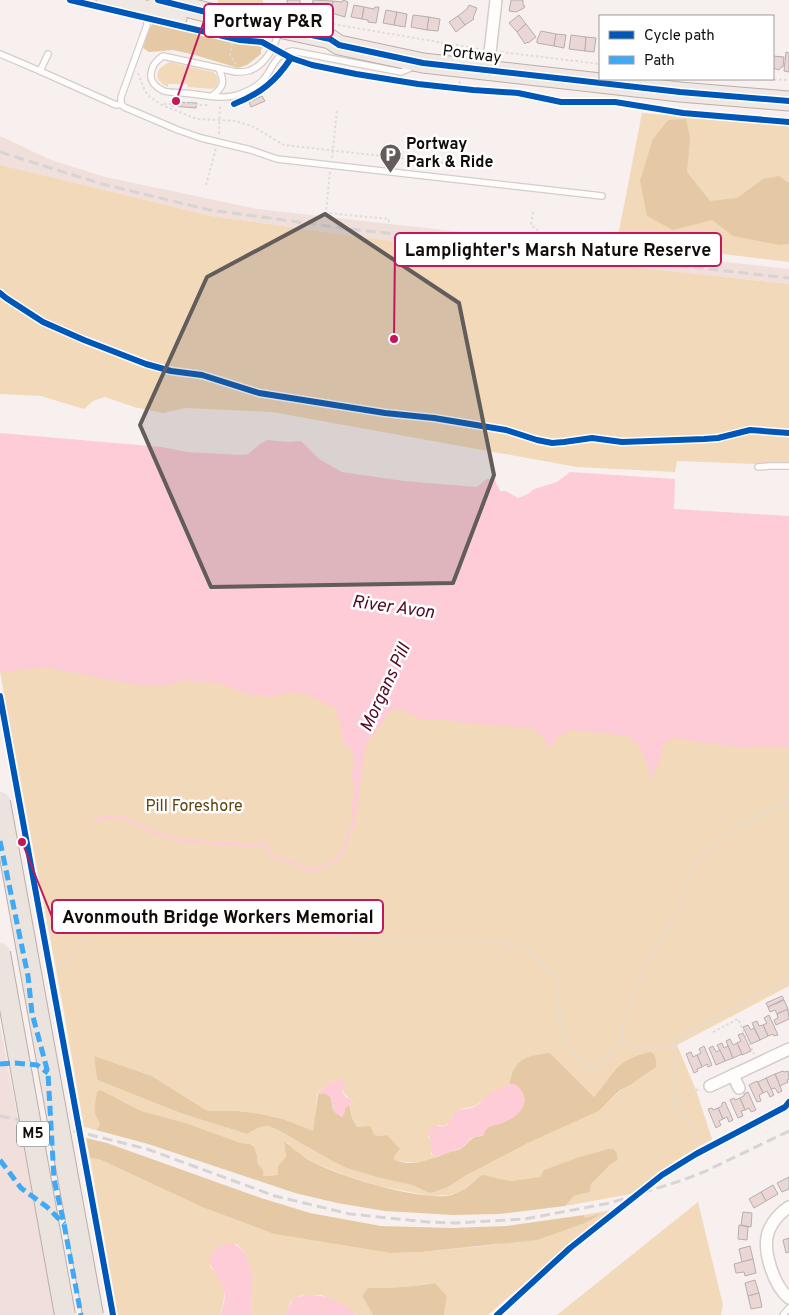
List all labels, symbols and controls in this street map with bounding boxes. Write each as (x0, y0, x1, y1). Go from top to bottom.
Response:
callout: Portway P&R (204, 4, 333, 37)
text: Portway P&R (213, 11, 323, 34)
legend (599, 15, 774, 80)
text: Cycle path (644, 27, 715, 46)
street label: Portway (441, 41, 503, 69)
text: Path (644, 52, 675, 71)
place label: Portway Park & Ride (406, 135, 494, 173)
parking icon: Portway Park & Ride (378, 142, 402, 173)
callout: Lamplighter's Marsh Nature Reserve (395, 233, 721, 266)
text: Lamplighter's Marsh Nature Reserve (405, 240, 711, 263)
water label: River Avon (350, 591, 436, 625)
water label: Morgans Pill (355, 639, 417, 736)
park label: Pill Foreshore (145, 797, 243, 817)
callout: Avonmouth Bridge Workers Memorial (52, 900, 383, 933)
text: Avonmouth Bridge Workers Memorial (62, 907, 374, 930)
road number: M5 (17, 1122, 49, 1146)

